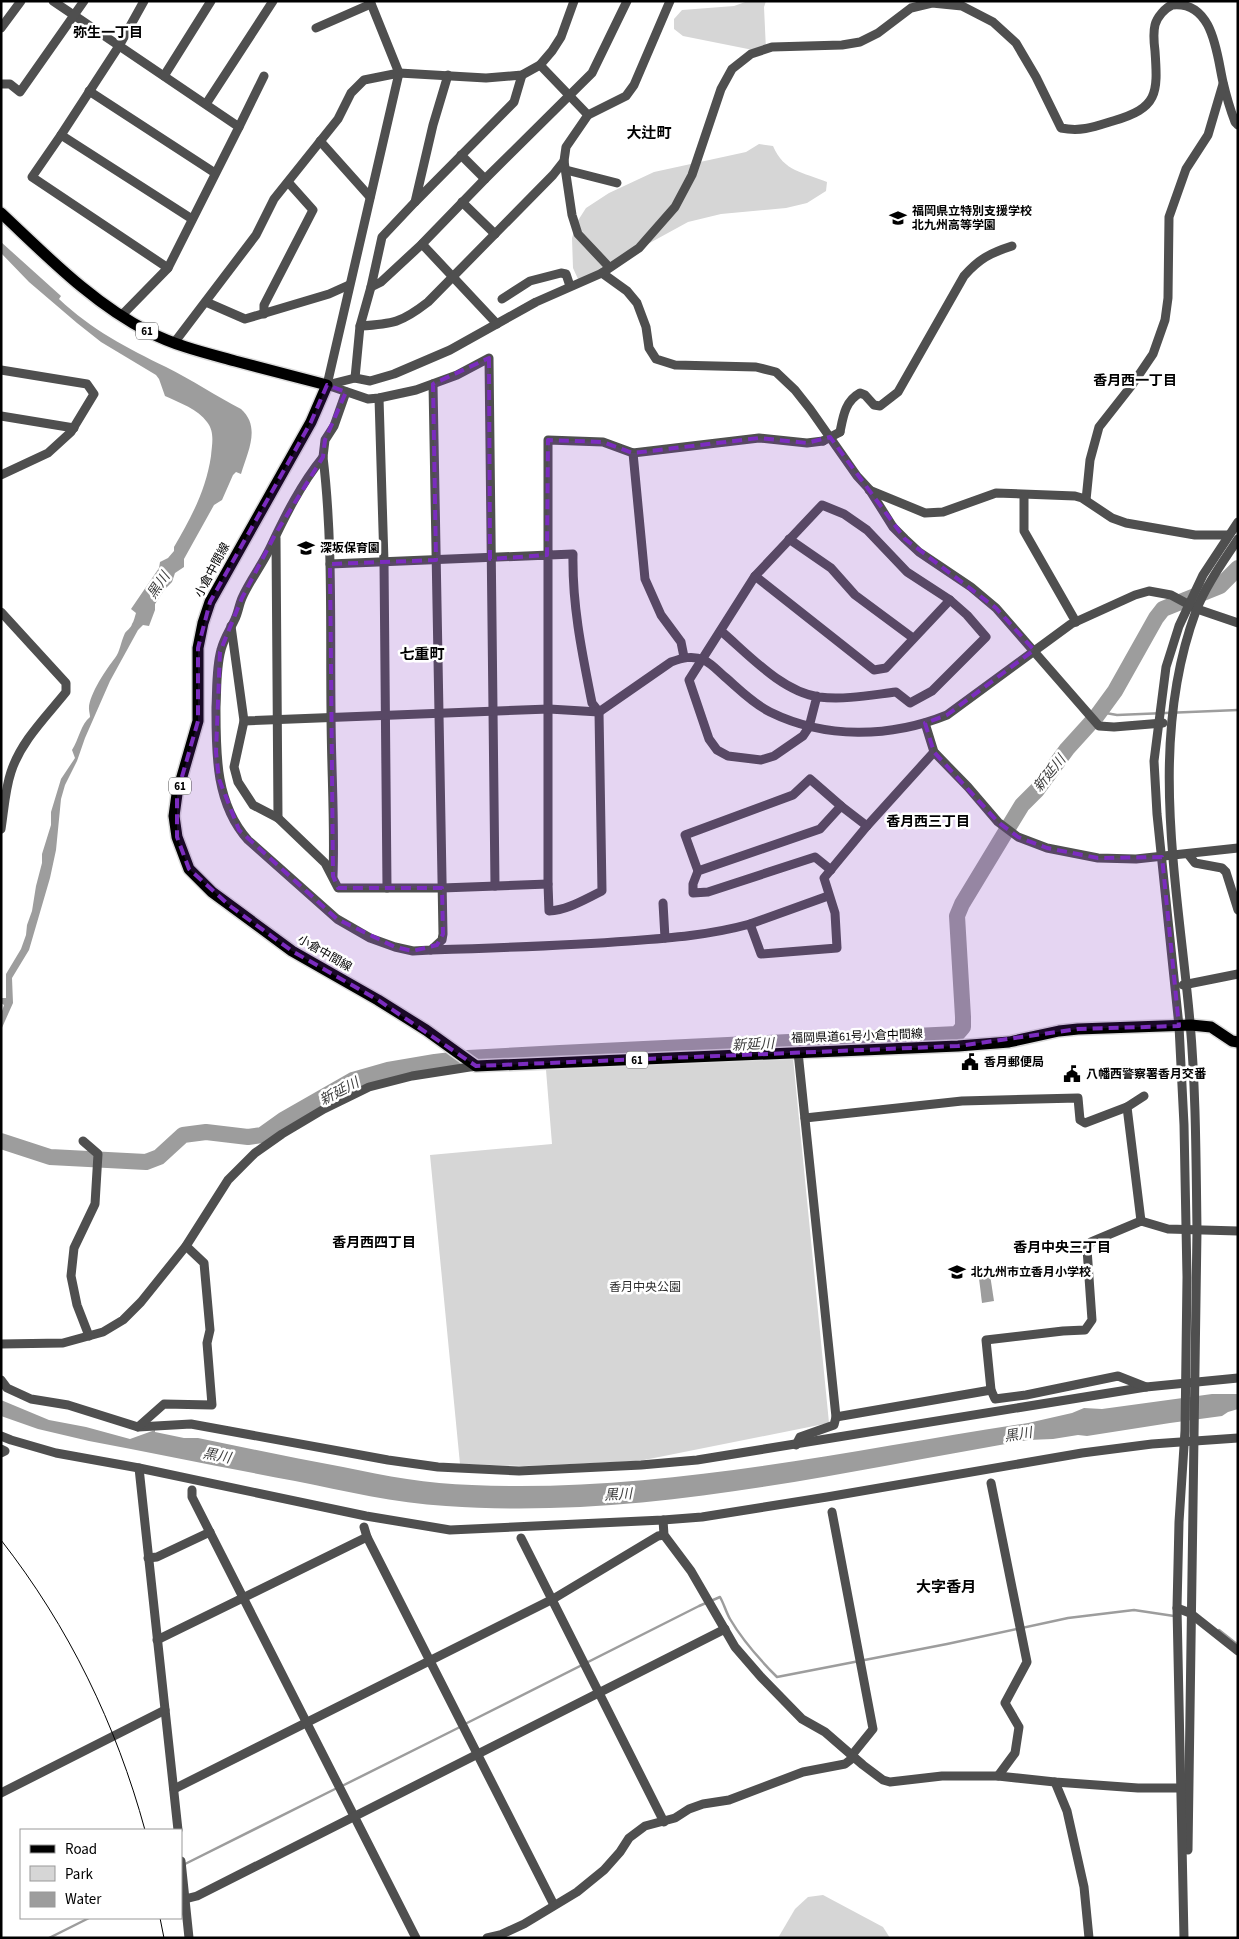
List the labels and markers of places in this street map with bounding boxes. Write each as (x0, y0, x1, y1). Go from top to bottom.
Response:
place label: 福岡県立特別支援学校 北九州高等学園 (912, 203, 1032, 234)
school or university icon: 福岡県立特別支援学校 北九州高等学園 (888, 208, 908, 228)
school or university icon: 深坂保育園 (296, 538, 316, 558)
place label: 深坂保育園 (320, 540, 380, 557)
public building icon: 香月郵便局 (960, 1052, 980, 1072)
place label: 香月郵便局 (984, 1054, 1044, 1071)
public building icon: 八幡西警察署香月交番 (1062, 1064, 1082, 1084)
place label: 八幡西警察署香月交番 (1086, 1066, 1207, 1083)
school or university icon: 北九州市立香月小学校 (947, 1262, 967, 1282)
place label: 北九州市立香月小学校 (971, 1264, 1091, 1281)

